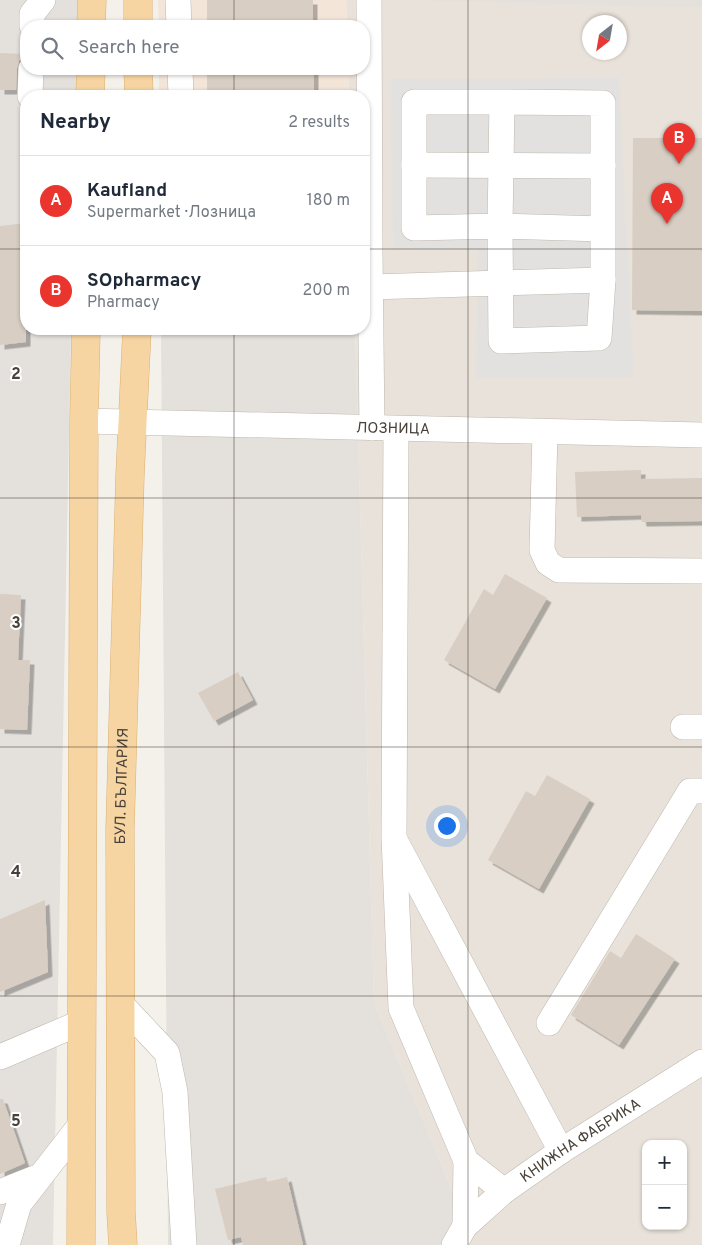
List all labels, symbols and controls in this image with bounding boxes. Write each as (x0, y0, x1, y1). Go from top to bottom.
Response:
north arrow (582, 15, 627, 60)
search box (20, 20, 370, 75)
icon: search (38, 34, 66, 62)
text: Search here (78, 36, 180, 60)
text: Nearby (40, 109, 111, 136)
text: 2 results (288, 113, 350, 133)
pin: B (663, 123, 695, 164)
text: Kaufland (87, 179, 167, 203)
pin: A (651, 183, 683, 224)
text: A (50, 191, 62, 211)
text: 180 m (307, 191, 350, 211)
text: Supermarket · Лозница (87, 203, 256, 223)
text: SOpharmacy (87, 269, 201, 293)
text: B (50, 281, 62, 301)
text: 200 m (302, 281, 350, 301)
text: Pharmacy (87, 293, 160, 313)
text: 2 (11, 365, 21, 385)
street label: ЛОЗНИЦА (356, 419, 430, 440)
text: 3 (11, 614, 21, 634)
street label: БУЛ. БЪЛГАРИЯ (112, 727, 134, 845)
your location (434, 813, 460, 839)
text: 4 (11, 863, 21, 883)
street label: КНИЖНА ФАБРИКА (517, 1095, 645, 1188)
text: 5 (11, 1112, 21, 1132)
map controls (642, 1140, 687, 1230)
button: + (642, 1140, 687, 1185)
button: − (642, 1185, 687, 1230)

